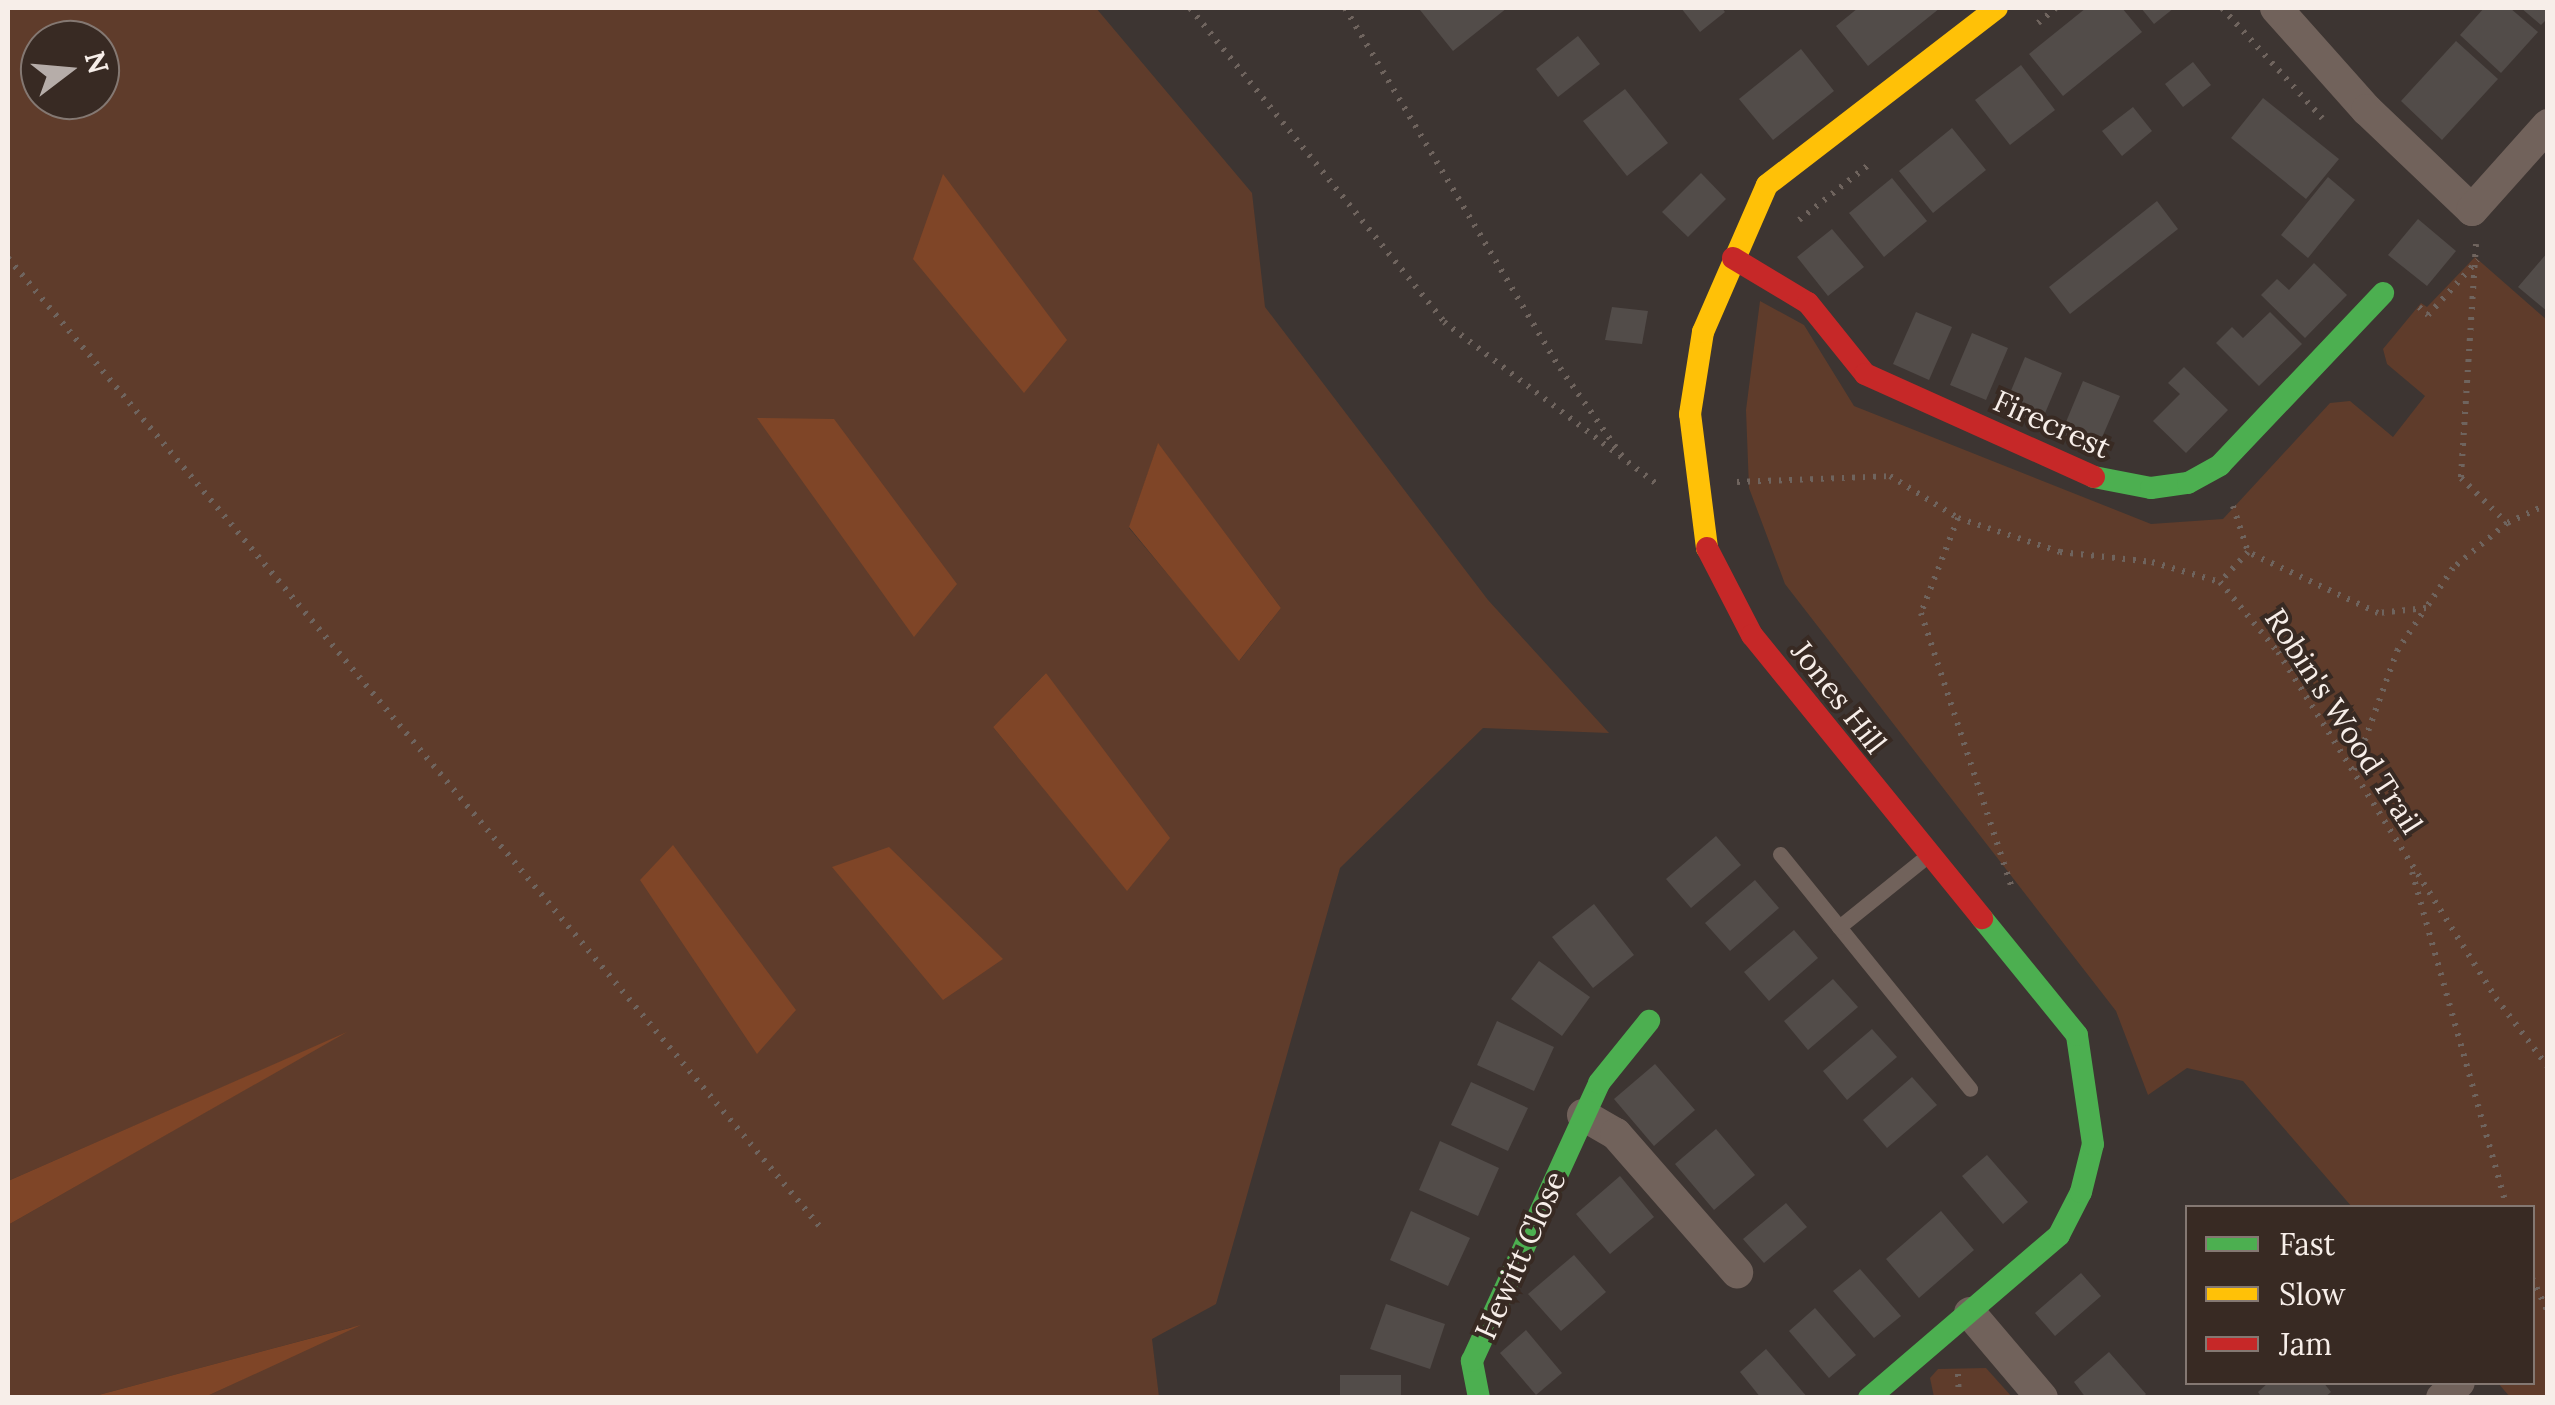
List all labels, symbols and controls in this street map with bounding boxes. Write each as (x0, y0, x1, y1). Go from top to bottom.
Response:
north arrow (20, 20, 120, 120)
text: N (77, 47, 117, 78)
street label: Firecrest (1988, 382, 2116, 466)
street label: Robin's Wood Trail (2258, 602, 2430, 840)
street label: Jones Hill (1784, 634, 1894, 760)
street label: Hewitt Close (1467, 1165, 1573, 1345)
legend (2185, 1205, 2535, 1385)
text: Fast (2279, 1225, 2335, 1263)
text: Slow (2279, 1275, 2345, 1313)
text: Jam (2279, 1325, 2332, 1363)

